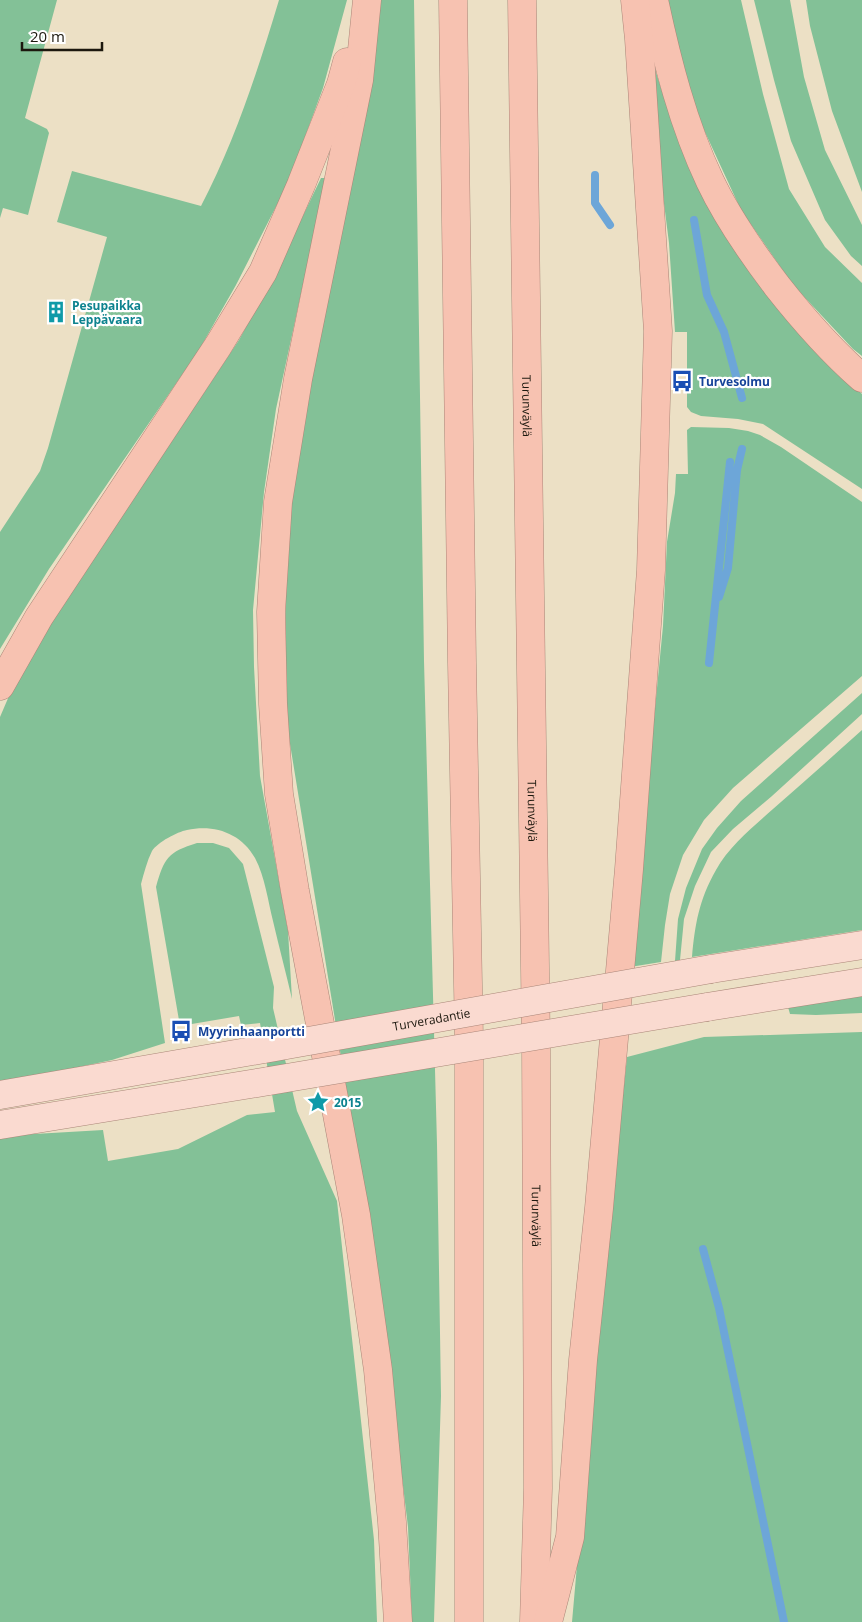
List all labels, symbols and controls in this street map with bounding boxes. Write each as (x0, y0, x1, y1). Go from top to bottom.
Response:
scale bar (22, 20, 102, 52)
text: 20 m (30, 26, 65, 46)
place label: Pesupaikka Leppävaara (72, 297, 142, 328)
building icon: Pesupaikka Leppävaara (43, 299, 69, 325)
bus stop icon: Turvesolmu (669, 368, 695, 394)
place label: Turvesolmu (699, 373, 770, 390)
street label: Turunväylä (519, 375, 536, 437)
street label: Turunväylä (524, 780, 542, 842)
street label: Turveradantie (391, 1004, 472, 1034)
bus stop icon: Myyrinhaanportti (168, 1018, 194, 1044)
place label: Myyrinhaanportti (198, 1023, 305, 1040)
place icon: 2015 (305, 1089, 331, 1115)
place label: 2015 (334, 1094, 362, 1111)
street label: Turunväylä (528, 1185, 545, 1247)

